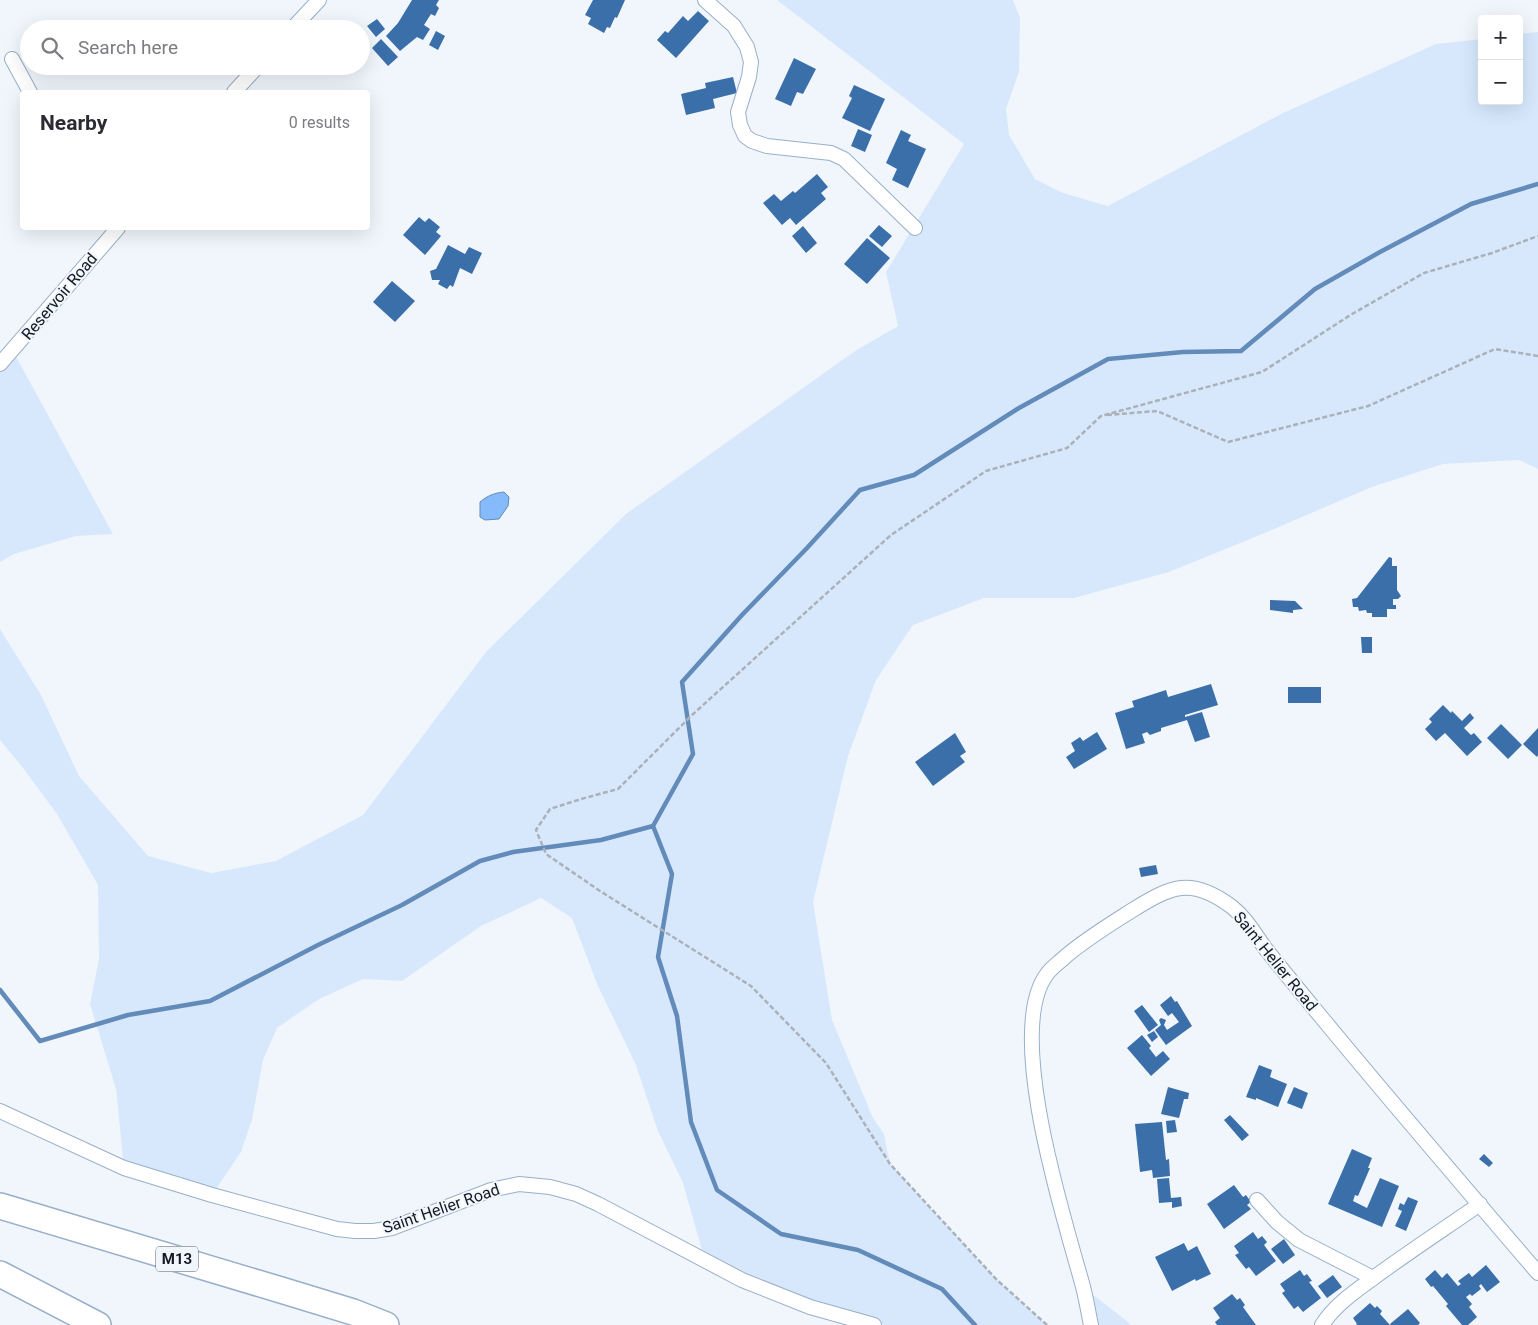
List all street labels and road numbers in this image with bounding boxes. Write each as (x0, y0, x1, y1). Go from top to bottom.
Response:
street label: Reservoir Road (18, 249, 101, 344)
street label: Saint Helier Road (1230, 908, 1322, 1015)
street label: Saint Helier Road (380, 1180, 502, 1237)
road number: M13 (156, 1246, 198, 1272)

